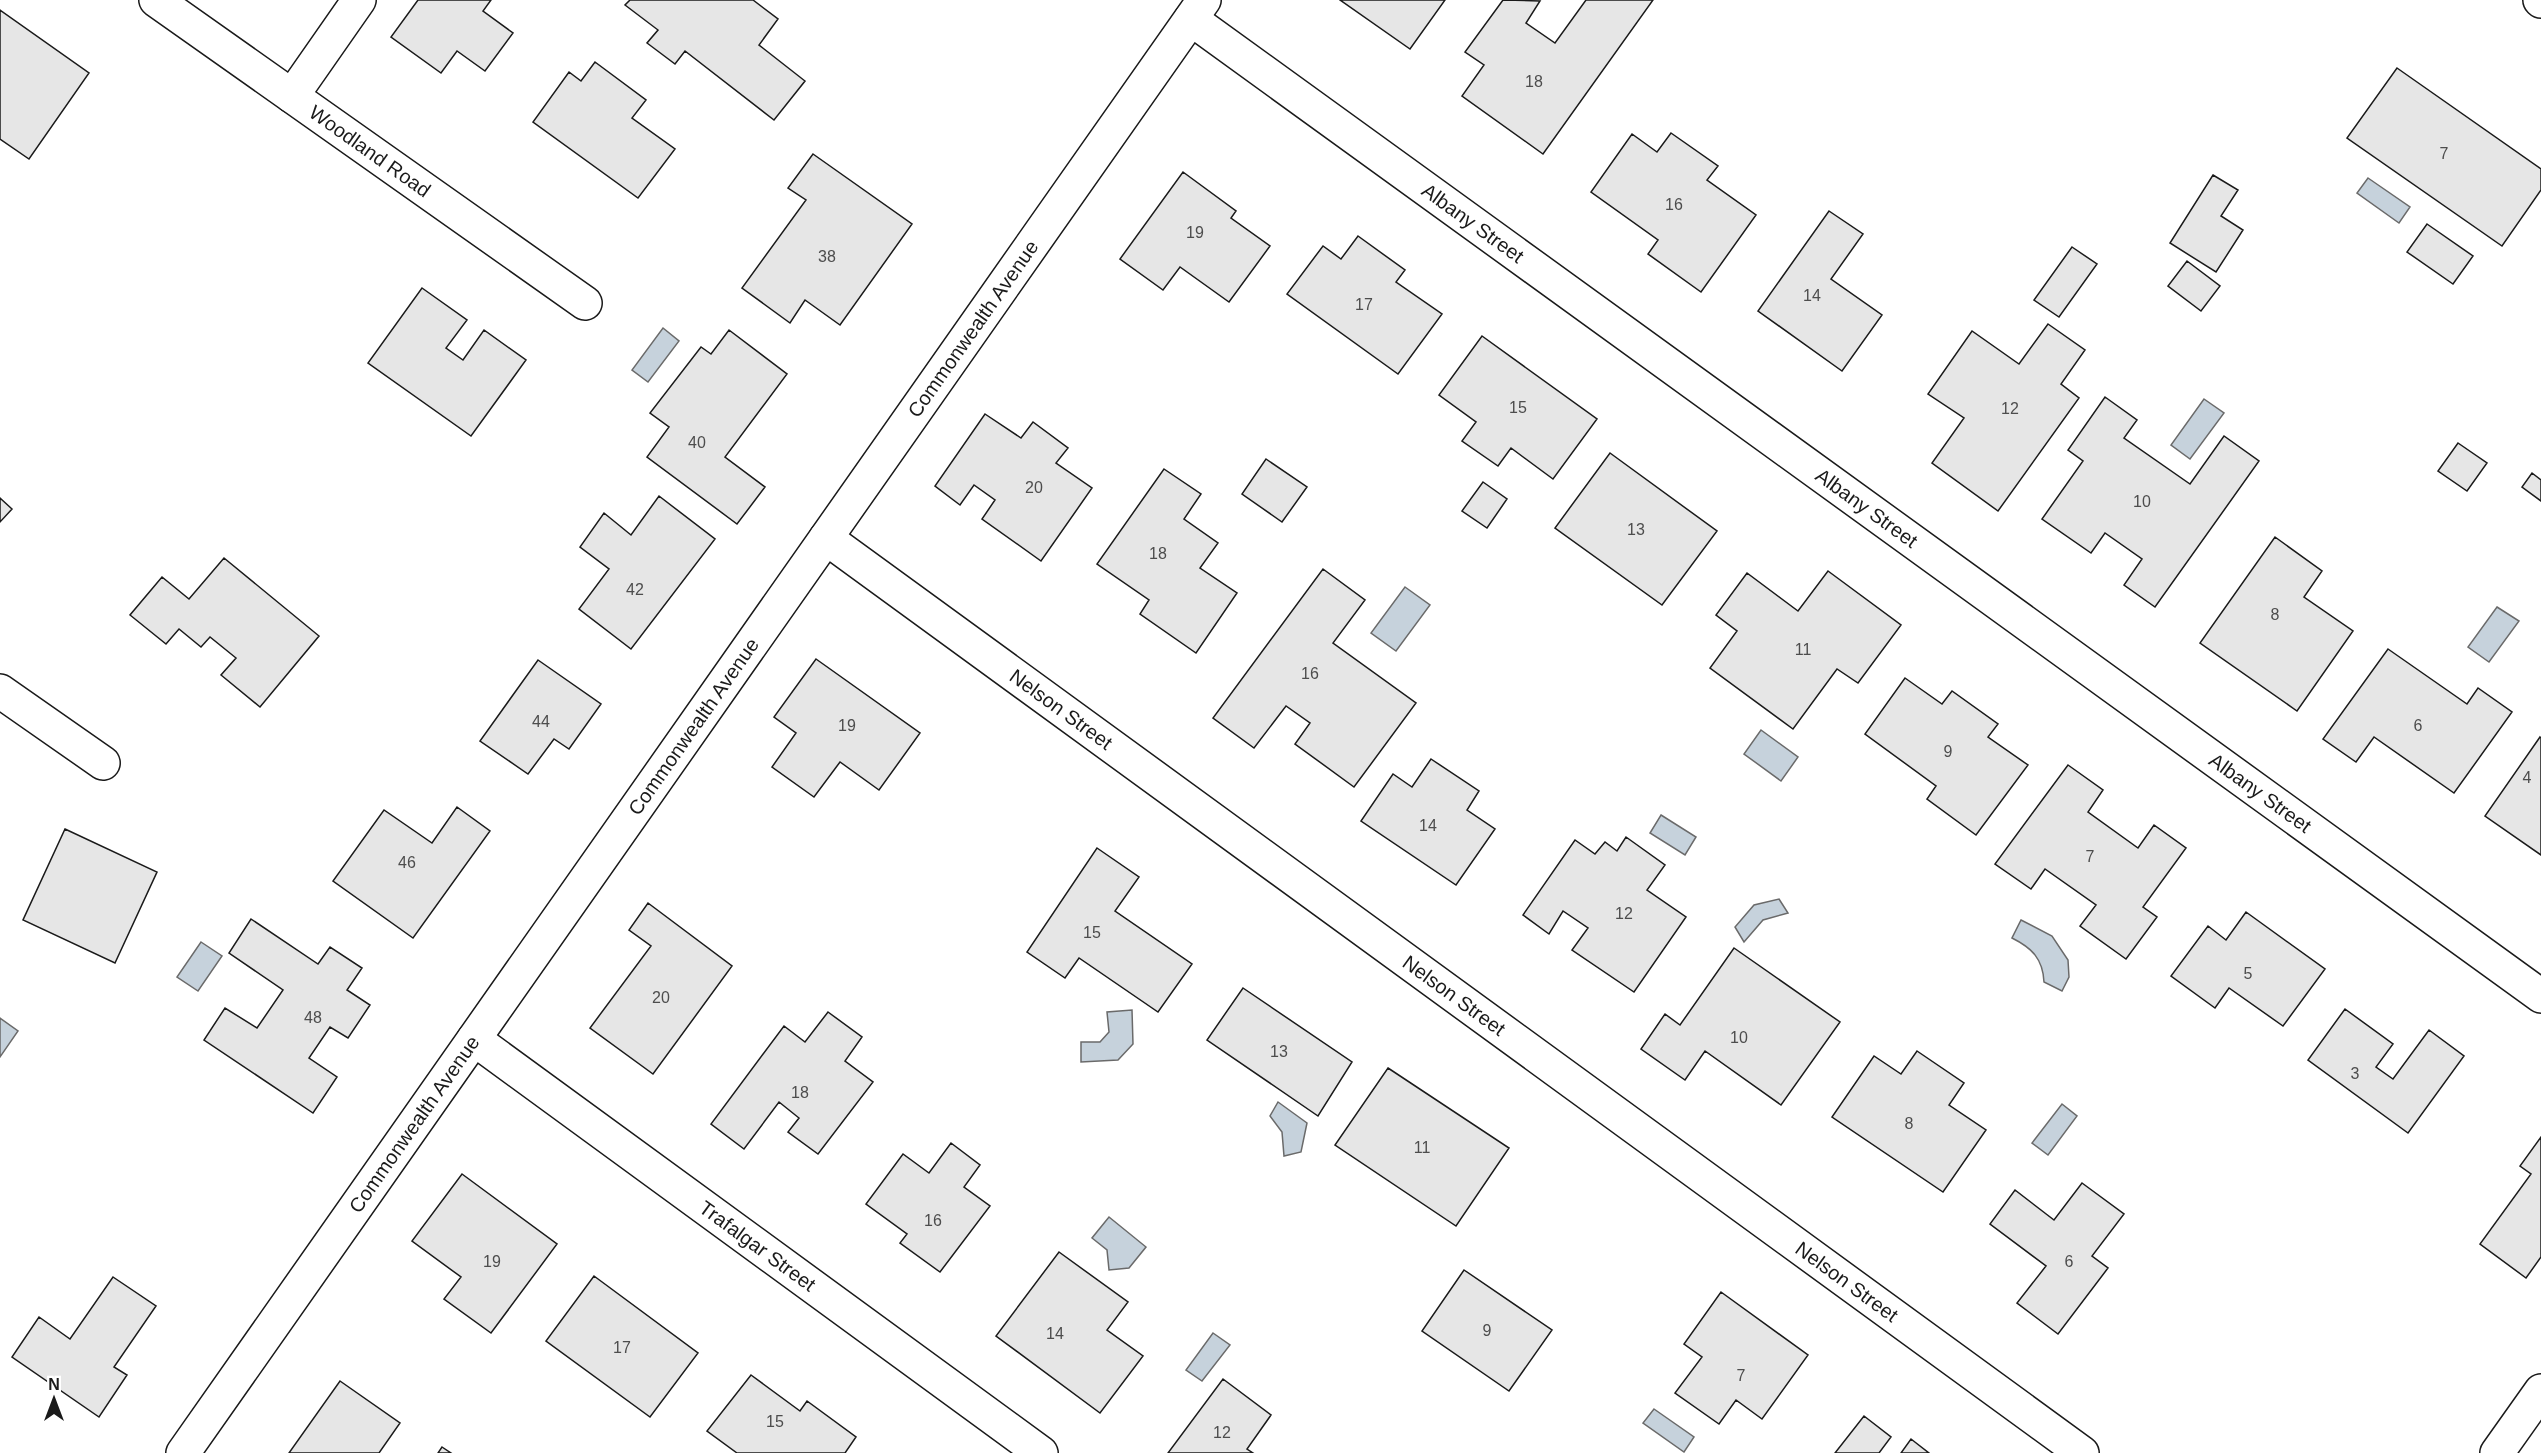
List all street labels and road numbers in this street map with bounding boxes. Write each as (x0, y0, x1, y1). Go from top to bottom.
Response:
street label: Woodland Road (305, 101, 435, 201)
street label: Albany Street (1418, 179, 1528, 267)
street label: Commonwealth Avenue (903, 236, 1043, 421)
street label: Albany Street (1812, 464, 1922, 552)
street label: Commonwealth Avenue (624, 634, 763, 819)
street label: Nelson Street (1006, 665, 1117, 754)
street label: Albany Street (2205, 749, 2316, 837)
street label: Nelson Street (1399, 951, 1510, 1040)
street label: Commonwealth Avenue (344, 1031, 484, 1217)
street label: Trafalgar Street (695, 1196, 820, 1296)
street label: Nelson Street (1791, 1237, 1903, 1327)

